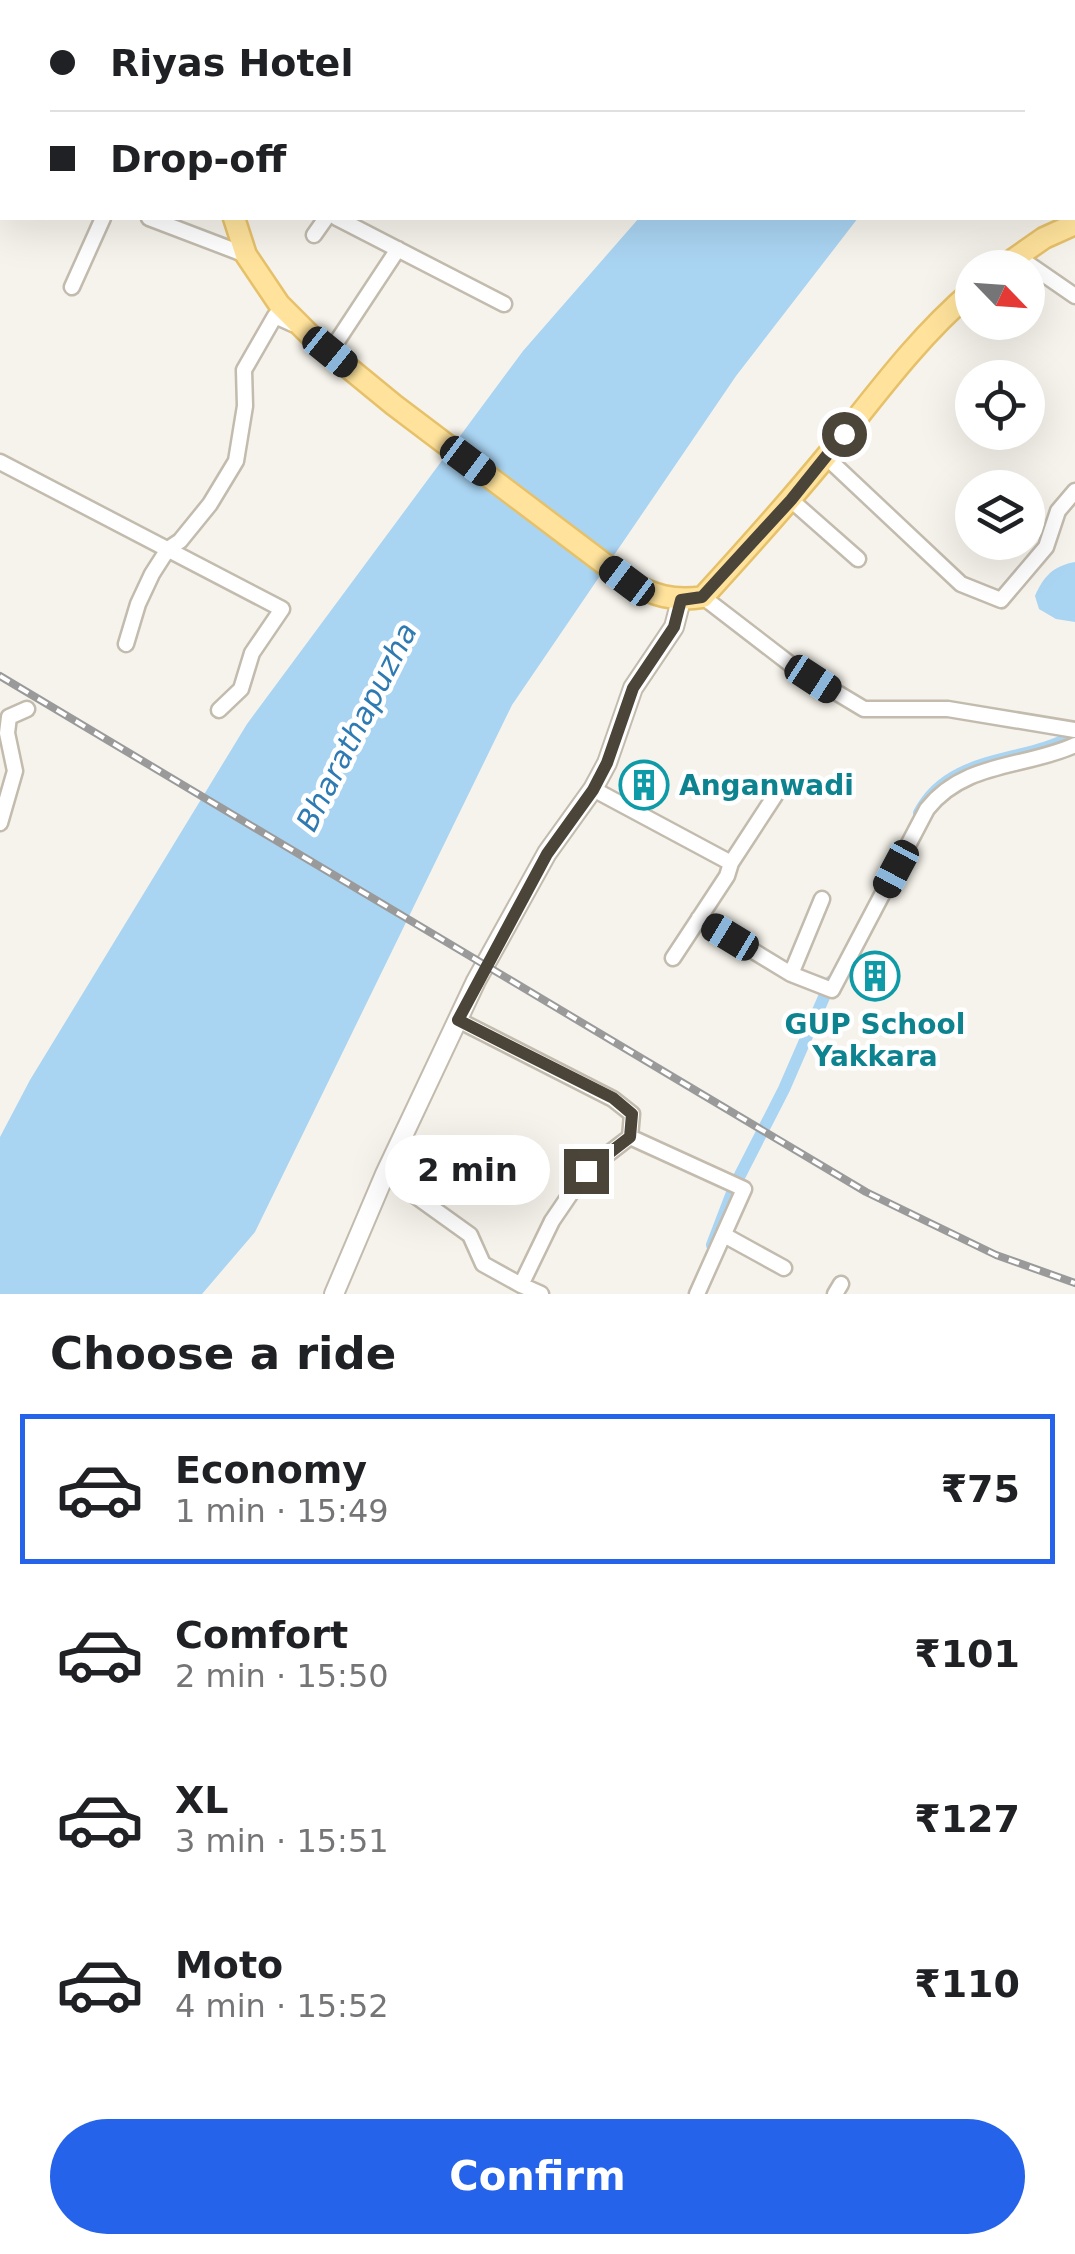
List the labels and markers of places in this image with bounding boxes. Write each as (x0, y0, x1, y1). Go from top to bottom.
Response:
building icon: Anganwadi (618, 759, 670, 811)
place label: Anganwadi (679, 769, 854, 802)
building icon: GUP School Yakkara (849, 950, 901, 1002)
place label: GUP School Yakkara (785, 1008, 965, 1073)

